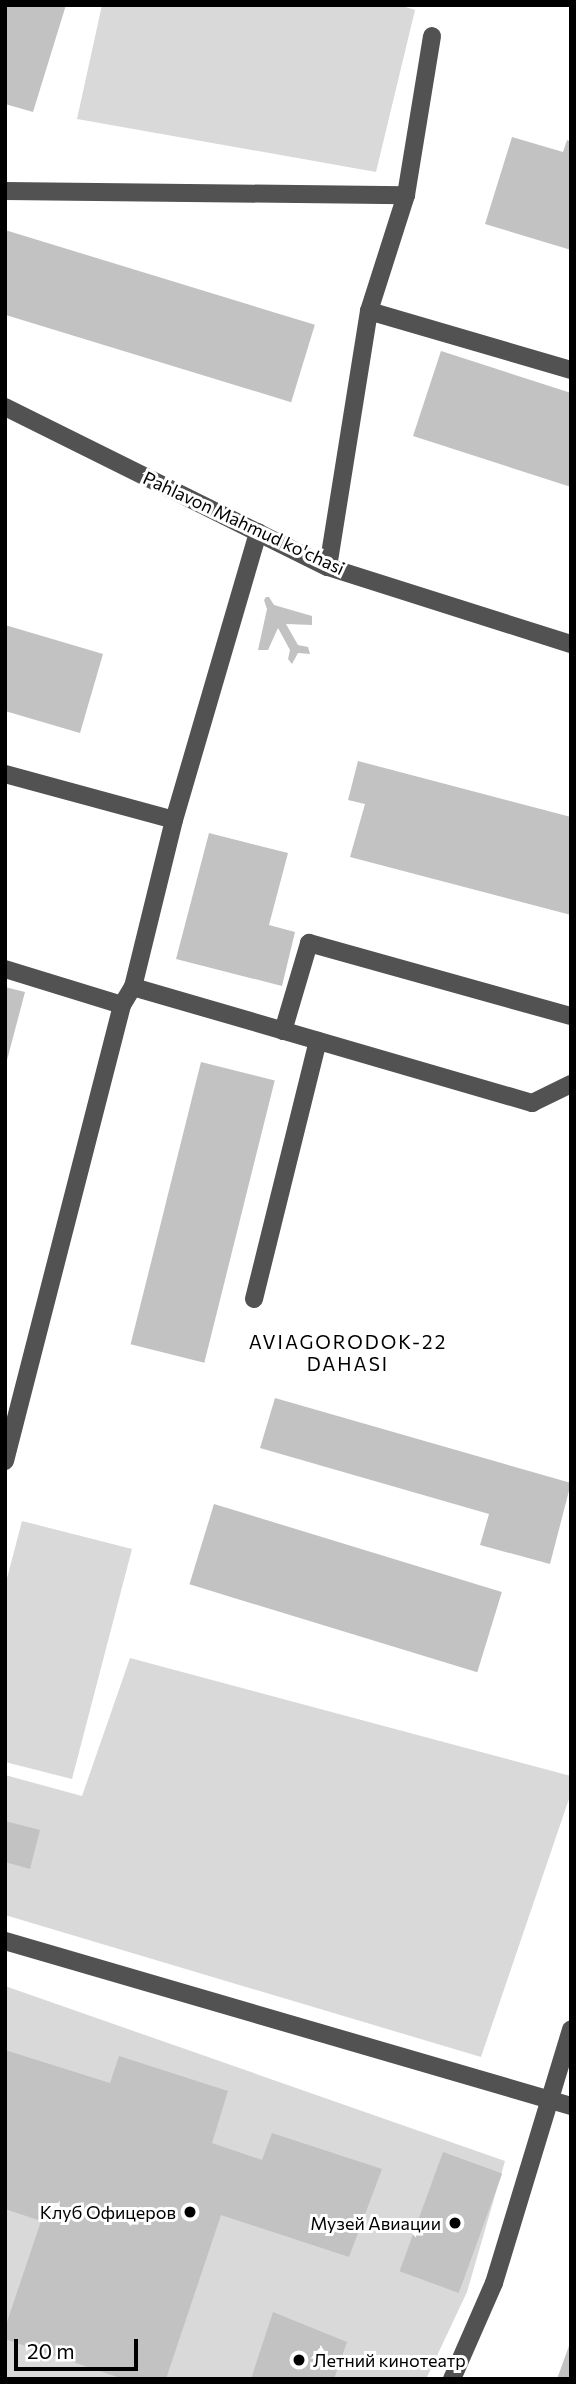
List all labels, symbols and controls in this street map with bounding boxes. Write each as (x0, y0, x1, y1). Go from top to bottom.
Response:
street label: Pahlavon Mahmud ko'chasi (140, 467, 348, 579)
district label: AVIAGORODOK-22 DAHASI (251, 1331, 445, 1375)
place label: Клуб Офицеров (40, 2201, 176, 2223)
marker: Клуб Офицеров (182, 2204, 198, 2220)
place label: Музей Авиации (310, 2212, 441, 2234)
marker: Музей Авиации (447, 2215, 463, 2231)
scale bar (18, 2324, 142, 2368)
text: 20 m (27, 2338, 75, 2363)
place label: Летний кинотеатр (313, 2349, 466, 2371)
marker: Летний кинотеатр (291, 2352, 307, 2368)

